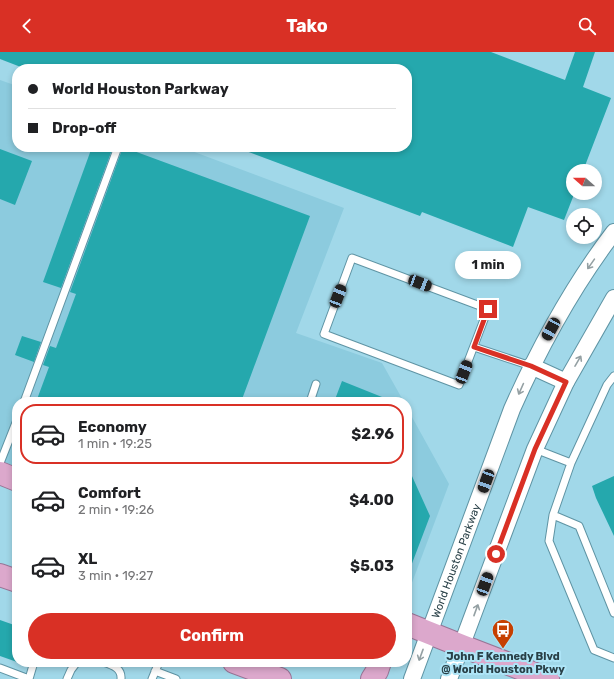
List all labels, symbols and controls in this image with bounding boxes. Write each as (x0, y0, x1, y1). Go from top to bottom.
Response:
icon: back (16, 15, 38, 37)
text: Tako (286, 15, 328, 37)
icon: search (576, 15, 598, 37)
text: World Houston Parkway (52, 80, 229, 98)
text: Drop-off (52, 119, 116, 137)
north arrow (566, 164, 602, 200)
map controls (566, 164, 602, 244)
button: locate (566, 208, 602, 244)
callout: 1 min (455, 251, 521, 279)
text: 1 min (471, 257, 505, 272)
one-way arrow (587, 258, 595, 269)
car (407, 273, 433, 293)
car (328, 283, 348, 309)
route end (479, 300, 497, 318)
car (540, 316, 562, 342)
one-way arrow (575, 355, 583, 367)
car (454, 359, 474, 385)
one-way arrow (517, 383, 524, 395)
icon: car (30, 416, 66, 452)
text: Economy (78, 418, 147, 436)
text: $2.96 (351, 425, 394, 443)
text: 1 min · 19:25 (78, 436, 152, 451)
car (476, 468, 496, 494)
icon: car (30, 482, 66, 518)
text: Comfort (78, 484, 141, 502)
text: $4.00 (349, 491, 394, 509)
text: 2 min · 19:26 (78, 502, 154, 517)
street label: World Houston Parkway (429, 502, 483, 620)
route start (487, 545, 505, 563)
icon: car (30, 548, 66, 584)
text: XL (78, 550, 97, 568)
text: $5.03 (350, 557, 394, 575)
text: 3 min · 19:27 (78, 568, 153, 583)
car (475, 571, 495, 597)
one-way arrow (472, 604, 480, 616)
button: Confirm (28, 613, 396, 659)
bus stop icon: John F Kennedy Blvd @ World Houston Pkwy (490, 617, 516, 650)
one-way arrow (416, 649, 424, 661)
place label: John F Kennedy Blvd @ World Houston Pkwy (441, 650, 565, 676)

